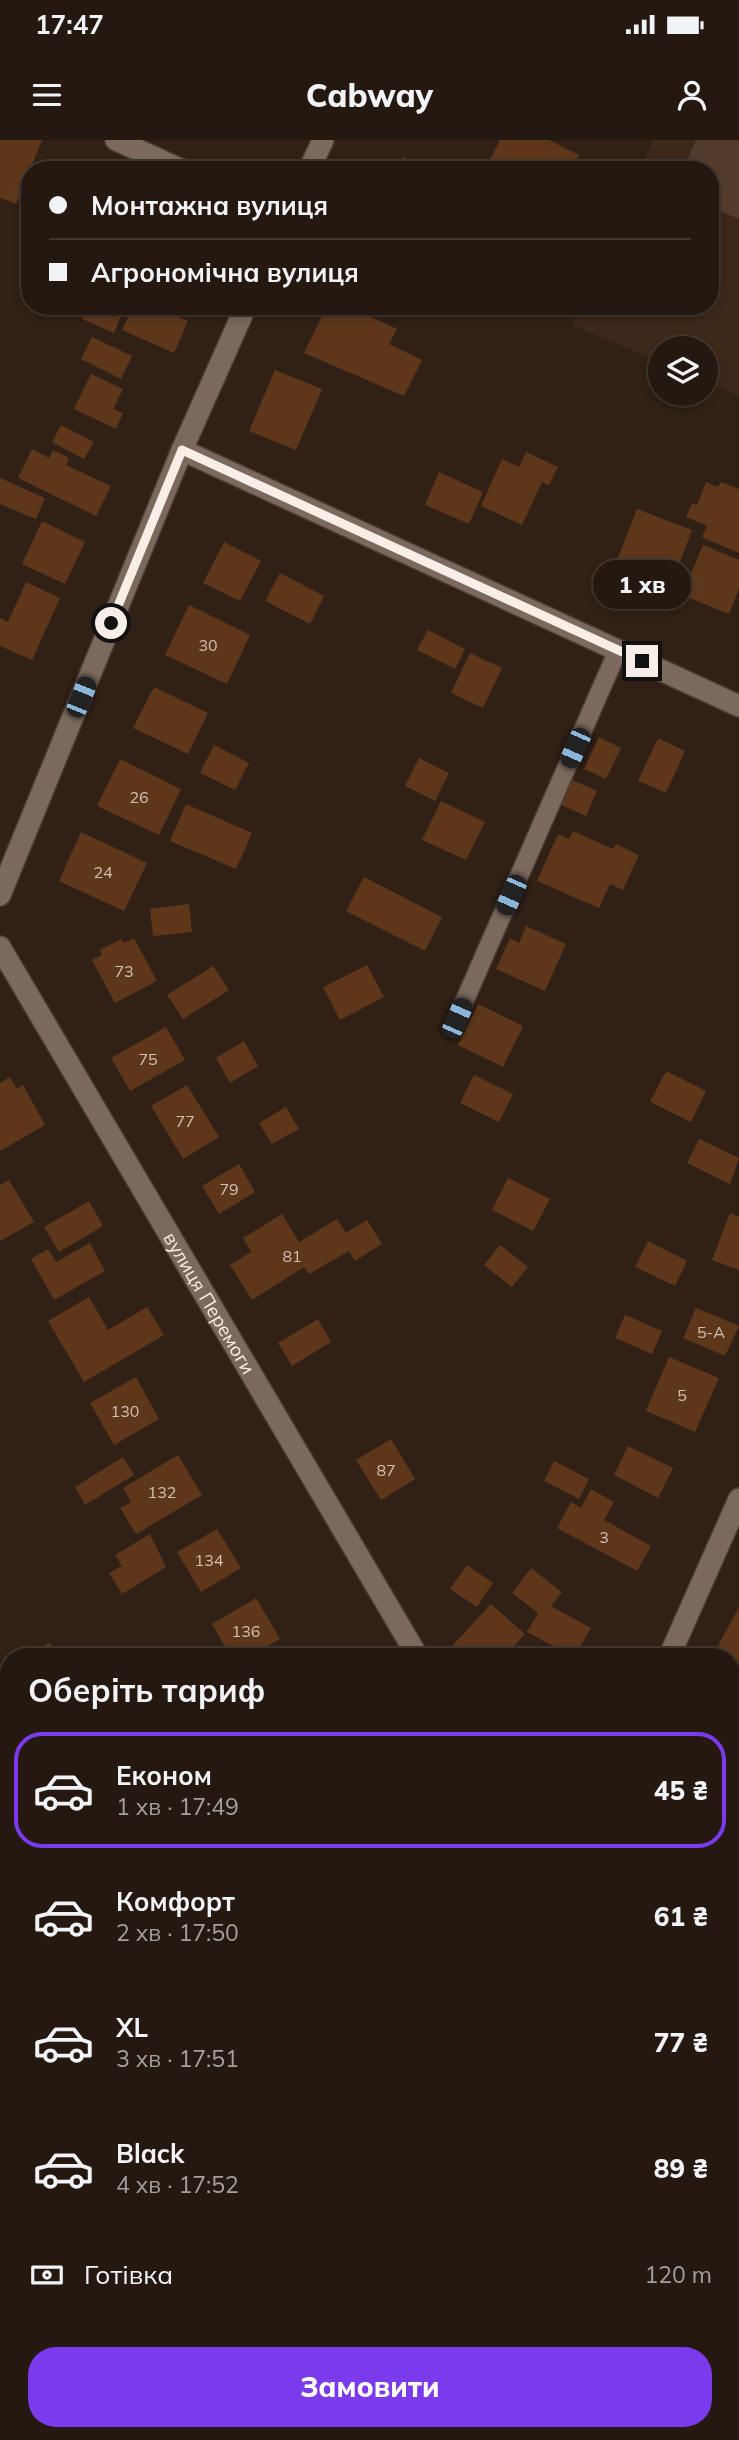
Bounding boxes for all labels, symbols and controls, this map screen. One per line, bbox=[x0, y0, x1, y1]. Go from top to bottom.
text: 17:47 bbox=[35, 8, 104, 41]
text: Cabway bbox=[306, 75, 433, 115]
icon: menu bbox=[28, 76, 66, 114]
icon: person bbox=[673, 76, 711, 114]
text: Монтажна вулиця bbox=[91, 189, 328, 222]
text: Агрономічна вулиця bbox=[91, 256, 359, 289]
map controls bbox=[648, 336, 718, 406]
button: layers bbox=[648, 336, 718, 406]
callout: 1 хв bbox=[593, 560, 691, 608]
text: 1 хв bbox=[618, 570, 666, 599]
route start bbox=[95, 607, 127, 639]
house number: 30 bbox=[198, 635, 218, 655]
route end bbox=[626, 645, 658, 677]
car bbox=[64, 674, 99, 720]
car bbox=[557, 725, 594, 771]
house number: 26 bbox=[129, 787, 149, 807]
house number: 24 bbox=[93, 862, 113, 882]
car bbox=[493, 872, 530, 918]
house number: 73 bbox=[114, 961, 134, 981]
car bbox=[439, 995, 476, 1041]
house number: 75 bbox=[138, 1049, 158, 1069]
house number: 77 bbox=[175, 1111, 195, 1131]
house number: 79 bbox=[219, 1179, 239, 1199]
street label: вулиця Перемоги bbox=[158, 1228, 261, 1378]
house number: 81 bbox=[282, 1246, 302, 1266]
house number: 5-А bbox=[697, 1322, 725, 1342]
house number: 5 bbox=[677, 1385, 687, 1405]
house number: 130 bbox=[111, 1401, 139, 1421]
house number: 87 bbox=[376, 1460, 396, 1480]
house number: 132 bbox=[148, 1482, 176, 1502]
house number: 3 bbox=[599, 1527, 609, 1547]
house number: 134 bbox=[195, 1550, 224, 1570]
house number: 136 bbox=[232, 1621, 260, 1641]
text: Оберіть тариф bbox=[28, 1670, 265, 1710]
icon: car bbox=[32, 1759, 95, 1822]
text: Економ bbox=[116, 1759, 212, 1792]
text: 45 ₴ bbox=[654, 1774, 708, 1807]
text: 1 хв · 17:49 bbox=[116, 1792, 239, 1821]
icon: car bbox=[32, 1885, 95, 1948]
text: Комфорт bbox=[116, 1885, 235, 1918]
text: 61 ₴ bbox=[654, 1900, 708, 1933]
text: 2 хв · 17:50 bbox=[116, 1918, 239, 1947]
icon: car bbox=[32, 2011, 95, 2074]
text: XL bbox=[116, 2011, 148, 2044]
text: 77 ₴ bbox=[654, 2026, 708, 2059]
text: 3 хв · 17:51 bbox=[116, 2044, 239, 2073]
icon: car bbox=[32, 2137, 95, 2200]
text: Black bbox=[116, 2137, 184, 2170]
text: 89 ₴ bbox=[654, 2152, 708, 2185]
text: 4 хв · 17:52 bbox=[116, 2170, 239, 2199]
icon: cash bbox=[28, 2256, 66, 2294]
text: Готівка bbox=[84, 2258, 173, 2291]
text: 120 m bbox=[644, 2260, 712, 2289]
button: Замовити bbox=[28, 2347, 712, 2427]

